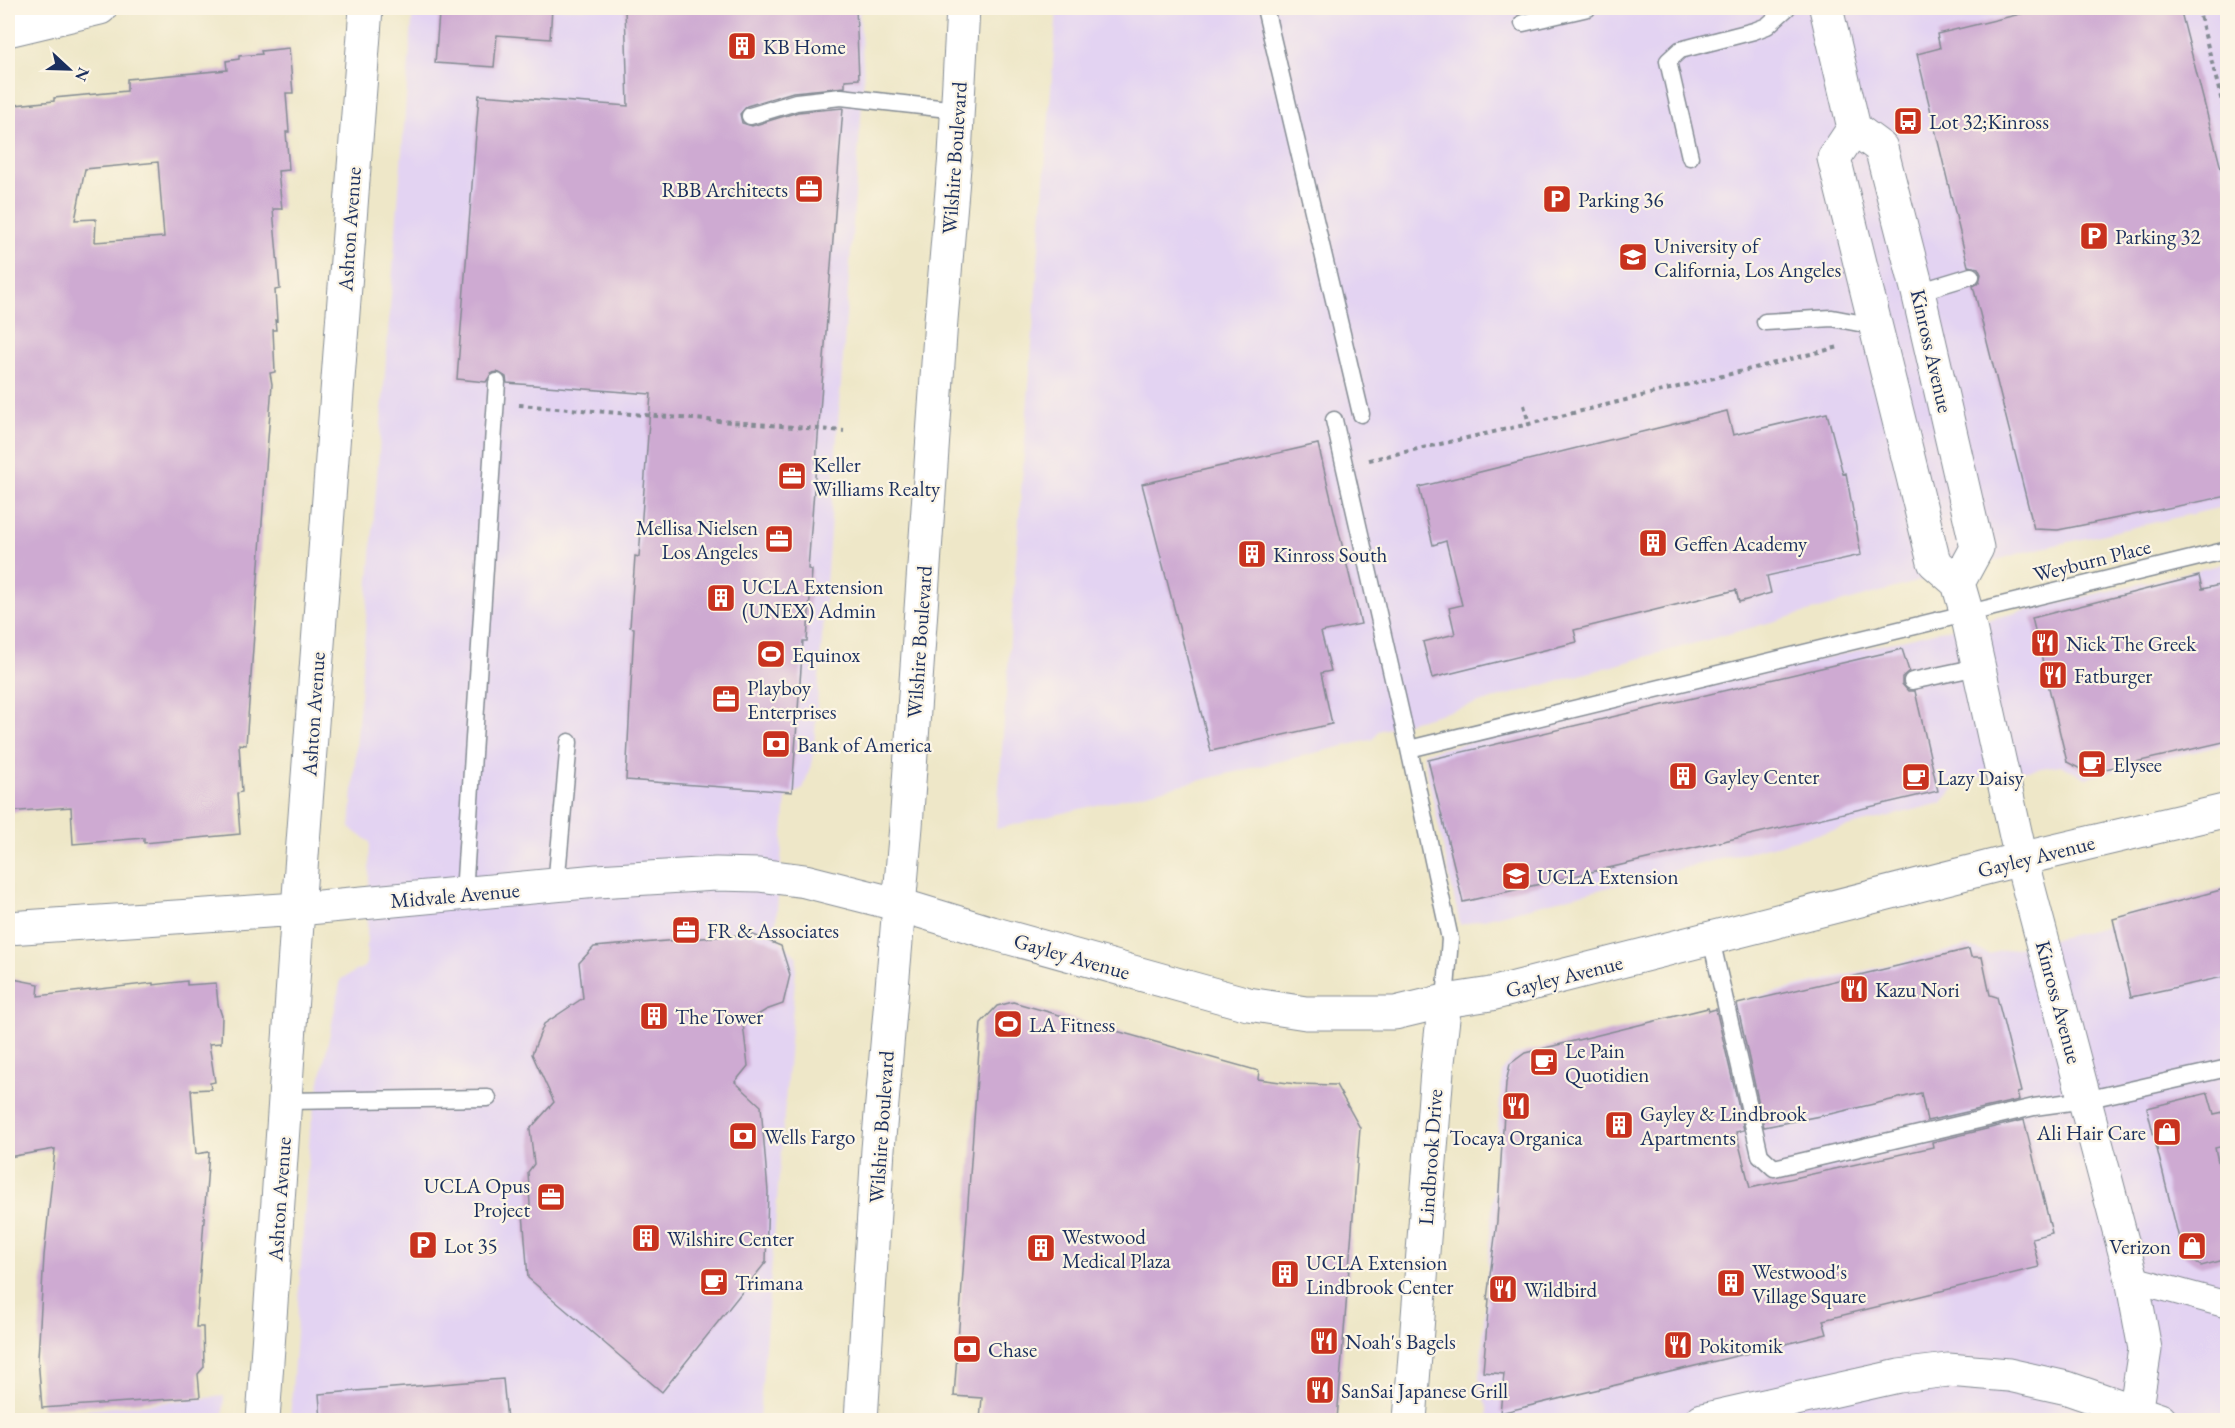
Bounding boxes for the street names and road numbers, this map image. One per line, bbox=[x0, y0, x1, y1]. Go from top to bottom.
street label: Wilshire Boulevard bbox=[935, 80, 973, 235]
street label: Ashton Avenue bbox=[331, 166, 367, 293]
street label: Kinross Avenue bbox=[1905, 287, 1959, 415]
street label: Weyburn Place bbox=[2030, 532, 2154, 588]
street label: Wilshire Boulevard bbox=[900, 564, 938, 719]
street label: Ashton Avenue bbox=[295, 651, 331, 778]
street label: Gayley Avenue bbox=[1975, 828, 2097, 884]
street label: Midvale Avenue bbox=[389, 876, 521, 914]
street label: Gayley Avenue bbox=[1011, 927, 1133, 985]
street label: Kinross Avenue bbox=[2030, 938, 2088, 1066]
street label: Gayley Avenue bbox=[1503, 948, 1625, 1004]
street label: Wilshire Boulevard bbox=[862, 1049, 900, 1204]
street label: Lindbrook Drive bbox=[1412, 1088, 1448, 1226]
street label: Ashton Avenue bbox=[261, 1136, 297, 1263]

